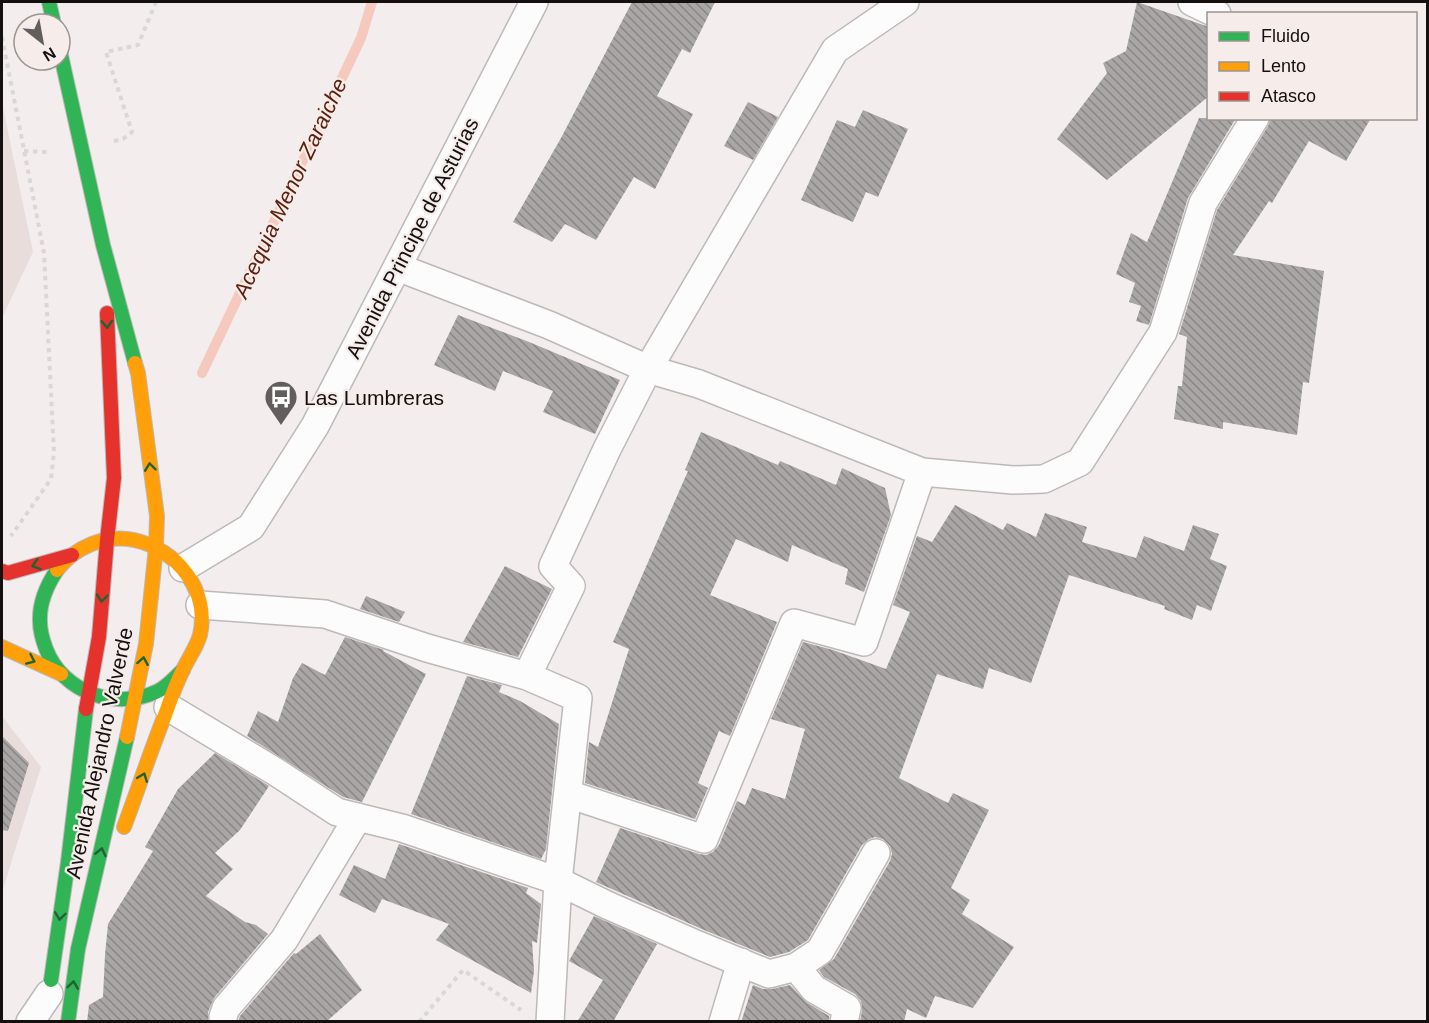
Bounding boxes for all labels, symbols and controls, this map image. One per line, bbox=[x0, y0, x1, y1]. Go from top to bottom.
north arrow bbox=[12, 12, 72, 72]
legend bbox=[1207, 12, 1417, 120]
text: Fluido bbox=[1261, 26, 1310, 46]
text: N bbox=[40, 44, 59, 65]
text: Lento bbox=[1261, 56, 1306, 76]
water label: Acequia Menor Zaraiche bbox=[227, 74, 352, 304]
text: Atasco bbox=[1261, 86, 1316, 106]
street label: Avenida Principe de Asturias bbox=[341, 114, 483, 362]
one-way arrow bbox=[101, 320, 114, 329]
bus stop icon: Las Lumbreras bbox=[263, 379, 299, 426]
place label: Las Lumbreras bbox=[304, 386, 444, 409]
one-way arrow bbox=[145, 463, 157, 472]
one-way arrow bbox=[32, 558, 42, 570]
one-way arrow bbox=[96, 594, 109, 603]
street label: Avenida Alejandro Valverde bbox=[61, 625, 137, 881]
one-way arrow bbox=[25, 653, 36, 665]
one-way arrow bbox=[136, 656, 149, 666]
one-way arrow bbox=[136, 772, 148, 783]
one-way arrow bbox=[94, 847, 107, 857]
one-way arrow bbox=[55, 911, 67, 921]
one-way arrow bbox=[66, 981, 78, 990]

